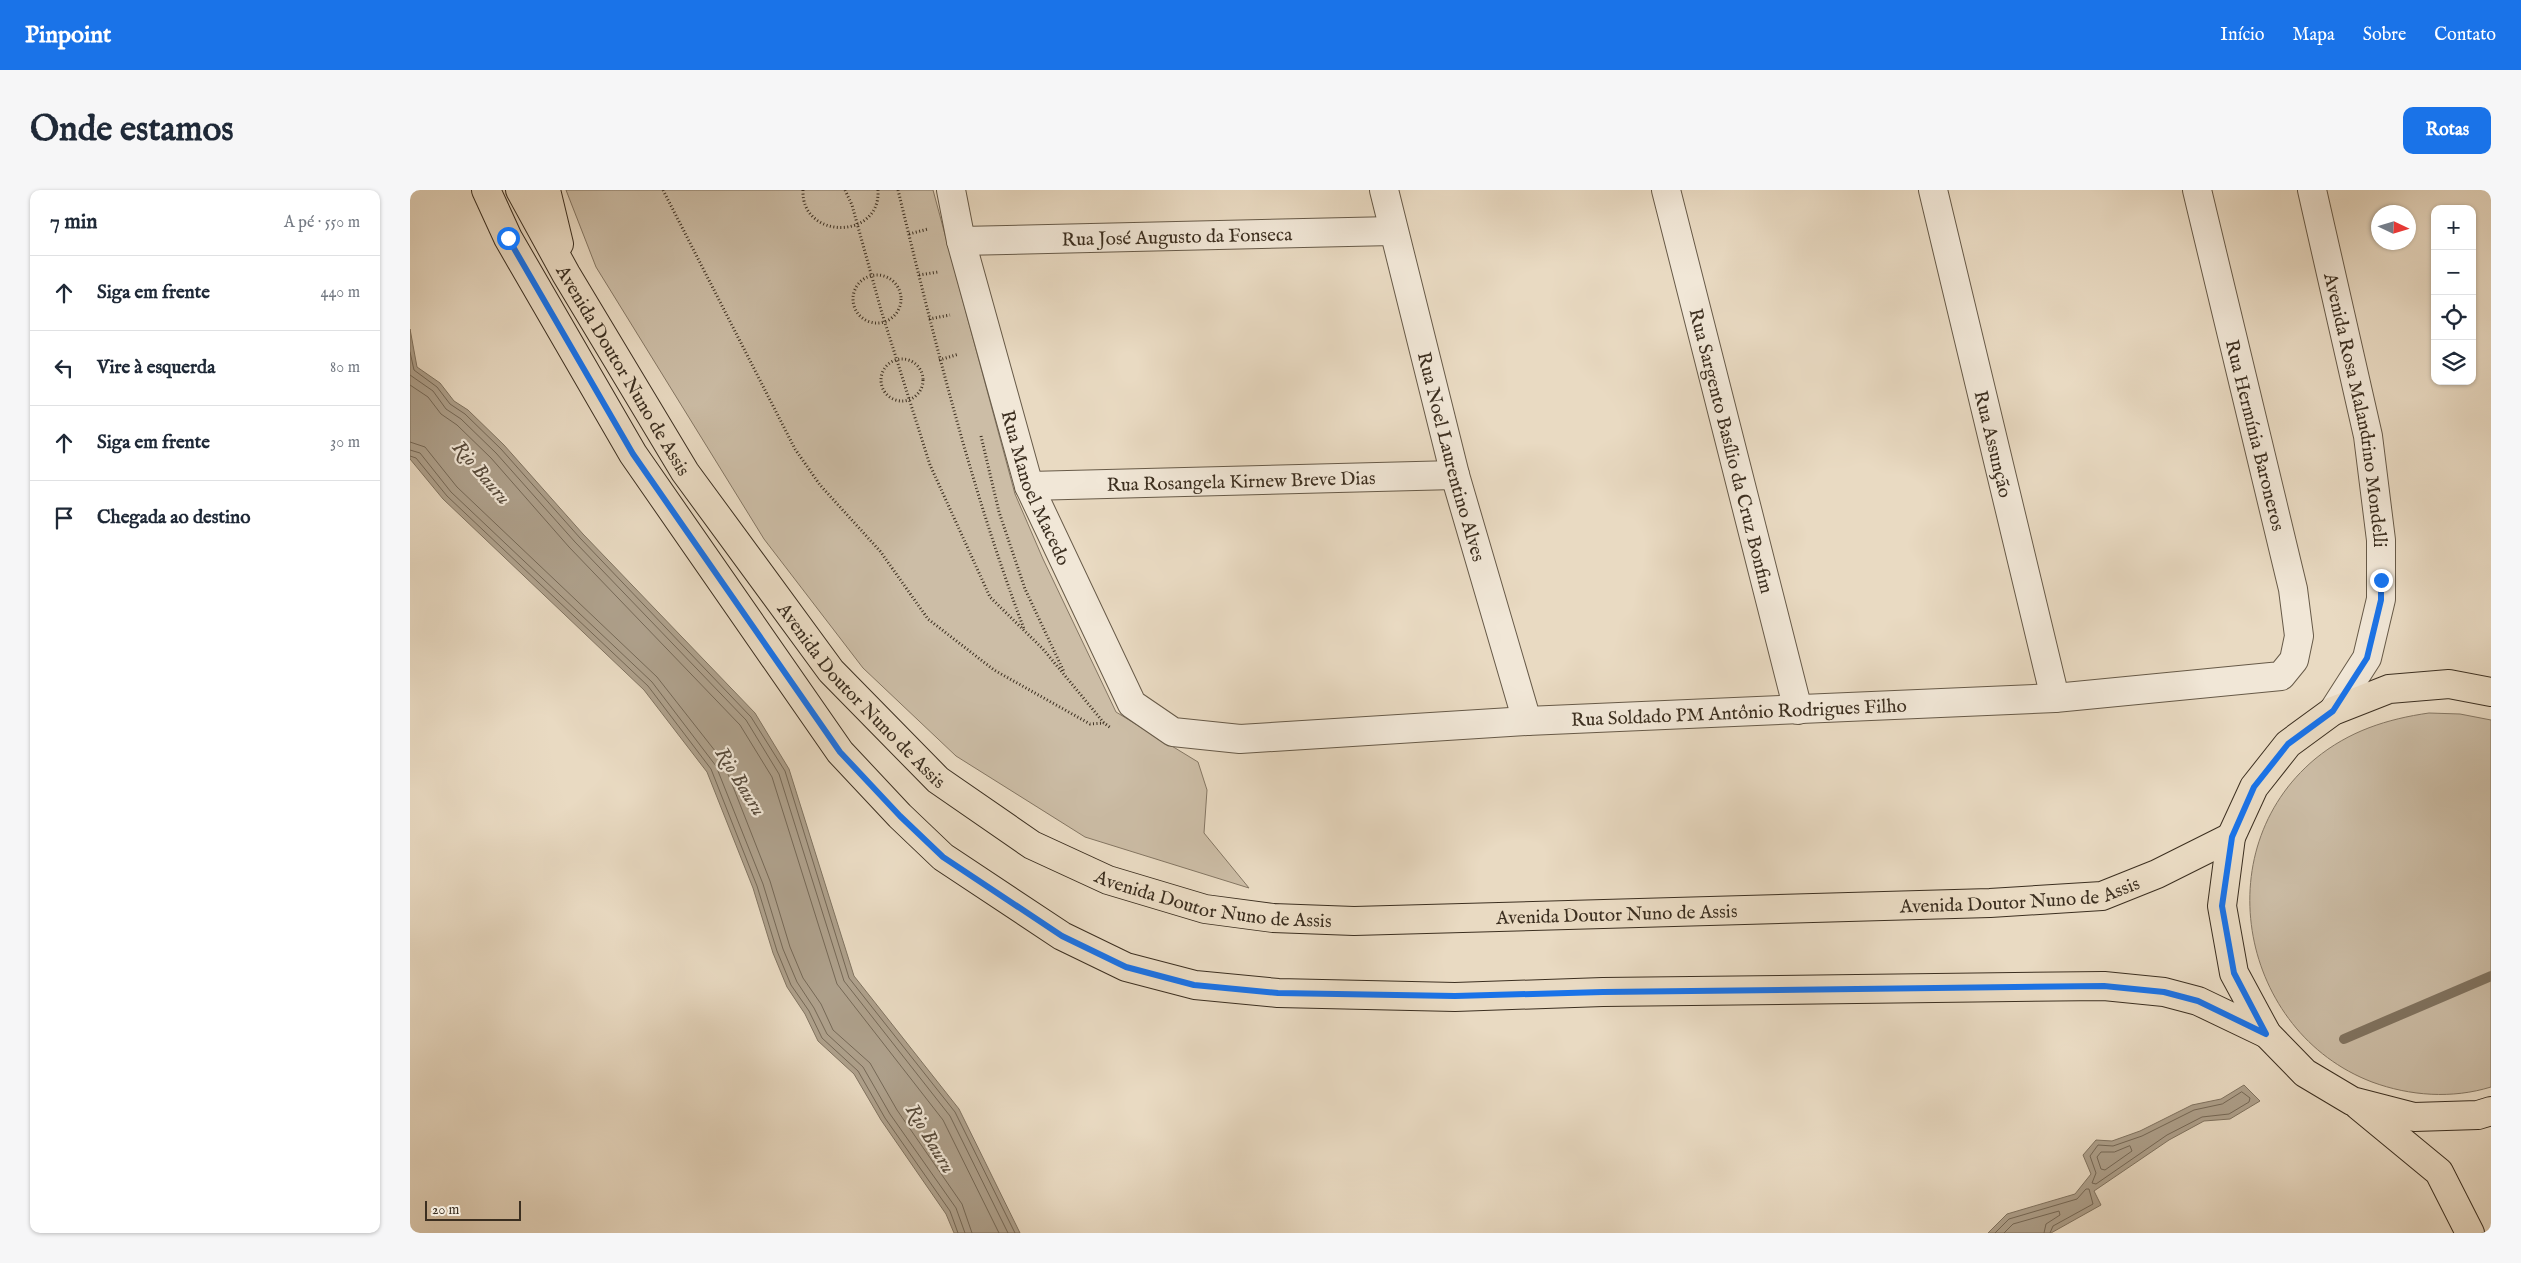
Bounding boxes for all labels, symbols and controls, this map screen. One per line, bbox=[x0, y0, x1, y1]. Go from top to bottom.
text: Pinpoint bbox=[25, 20, 111, 51]
text: Início bbox=[2220, 24, 2265, 47]
text: Mapa bbox=[2293, 24, 2335, 47]
text: Sobre bbox=[2363, 24, 2406, 47]
text: Contato bbox=[2434, 24, 2496, 47]
button: Rotas bbox=[2403, 107, 2491, 154]
text: Onde estamos bbox=[30, 108, 234, 153]
north arrow bbox=[2371, 205, 2416, 250]
map controls bbox=[2431, 205, 2476, 385]
button: + bbox=[2431, 205, 2476, 250]
text: 7 min bbox=[50, 209, 97, 236]
text: A pé · 550 m bbox=[284, 213, 360, 233]
street label: Rua José Augusto da Fonseca bbox=[1061, 223, 1293, 253]
route start bbox=[497, 227, 520, 250]
button: − bbox=[2431, 250, 2476, 295]
street label: Avenida Doutor Nuno de Assis bbox=[549, 261, 695, 481]
street label: Avenida Rosa Malandrino Mondelli bbox=[2317, 270, 2391, 548]
icon: ahead bbox=[50, 279, 78, 307]
text: Siga em frente bbox=[97, 281, 210, 305]
text: 440 m bbox=[321, 283, 360, 303]
button: locate bbox=[2431, 295, 2476, 340]
street label: Rua Sargento Basílio da Cruz Bonfim bbox=[1683, 306, 1778, 597]
street label: Rua Hermínia Baroneros bbox=[2219, 337, 2289, 534]
button: layers bbox=[2431, 340, 2476, 385]
street label: Rua Noel Laurentino Alves bbox=[1411, 350, 1490, 565]
icon: left bbox=[50, 354, 78, 382]
text: Vire à esquerda bbox=[97, 356, 215, 380]
text: 80 m bbox=[330, 358, 360, 378]
street label: Rua Assunção bbox=[1968, 388, 2016, 500]
street label: Rua Manoel Macedo bbox=[995, 408, 1075, 570]
icon: ahead bbox=[50, 429, 78, 457]
text: Siga em frente bbox=[97, 431, 210, 455]
text: 30 m bbox=[330, 433, 360, 453]
water label: Rio Bauru bbox=[446, 436, 515, 510]
street label: Rua Rosangela Kirnew Breve Dias bbox=[1106, 467, 1376, 498]
icon: arrive bbox=[50, 504, 78, 532]
text: Chegada ao destino bbox=[97, 506, 250, 530]
route end bbox=[2370, 569, 2393, 592]
street label: Avenida Doutor Nuno de Assis bbox=[770, 598, 949, 795]
street label: Rua Soldado PM Antônio Rodrigues Filho bbox=[1571, 694, 1907, 733]
water label: Rio Bauru bbox=[709, 743, 771, 821]
street label: Avenida Doutor Nuno de Assis bbox=[1089, 865, 1332, 934]
street label: Avenida Doutor Nuno de Assis bbox=[1899, 872, 2144, 920]
street label: Avenida Doutor Nuno de Assis bbox=[1495, 900, 1738, 931]
water label: Rio Bauru bbox=[899, 1099, 960, 1178]
scale bar bbox=[425, 1198, 521, 1221]
text: 20 m bbox=[432, 1201, 459, 1219]

